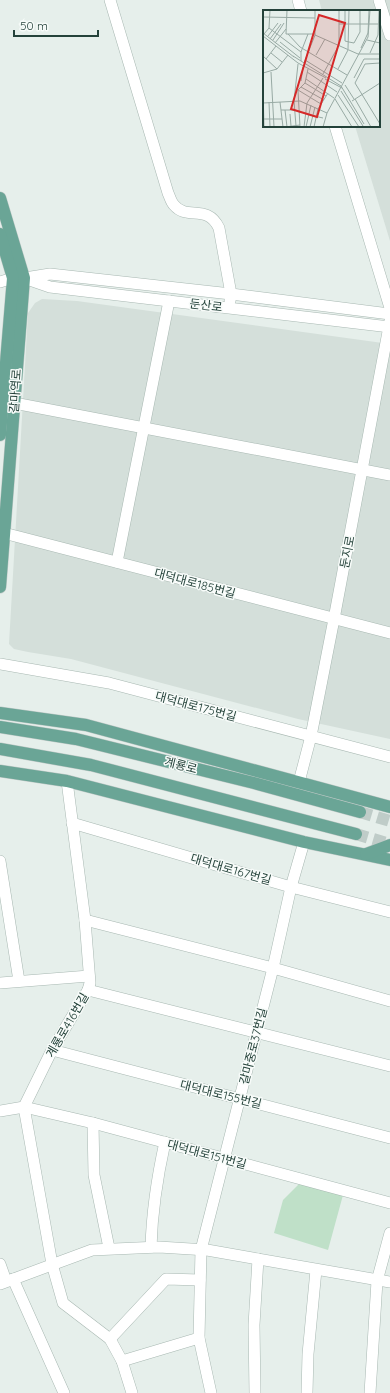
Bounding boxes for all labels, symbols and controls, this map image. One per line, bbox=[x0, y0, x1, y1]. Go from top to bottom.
inset map bbox=[263, 10, 380, 127]
scale bar bbox=[14, 12, 98, 38]
text: 50 m bbox=[20, 18, 48, 33]
street label: 둔산로 bbox=[189, 296, 223, 314]
street label: 갈마역로 bbox=[6, 368, 24, 414]
street label: 둔지로 bbox=[336, 534, 358, 570]
street label: 대덕대로185번길 bbox=[153, 565, 237, 601]
street label: 대덕대로175번길 bbox=[154, 688, 238, 724]
street label: 계룡로 bbox=[163, 754, 199, 776]
street label: 대덕대로167번길 bbox=[189, 850, 273, 888]
street label: 계룡로416번길 bbox=[42, 990, 92, 1060]
street label: 갈마중로37번길 bbox=[236, 1006, 270, 1086]
street label: 대덕대로155번길 bbox=[179, 1077, 263, 1111]
street label: 대덕대로151번길 bbox=[166, 1136, 248, 1172]

